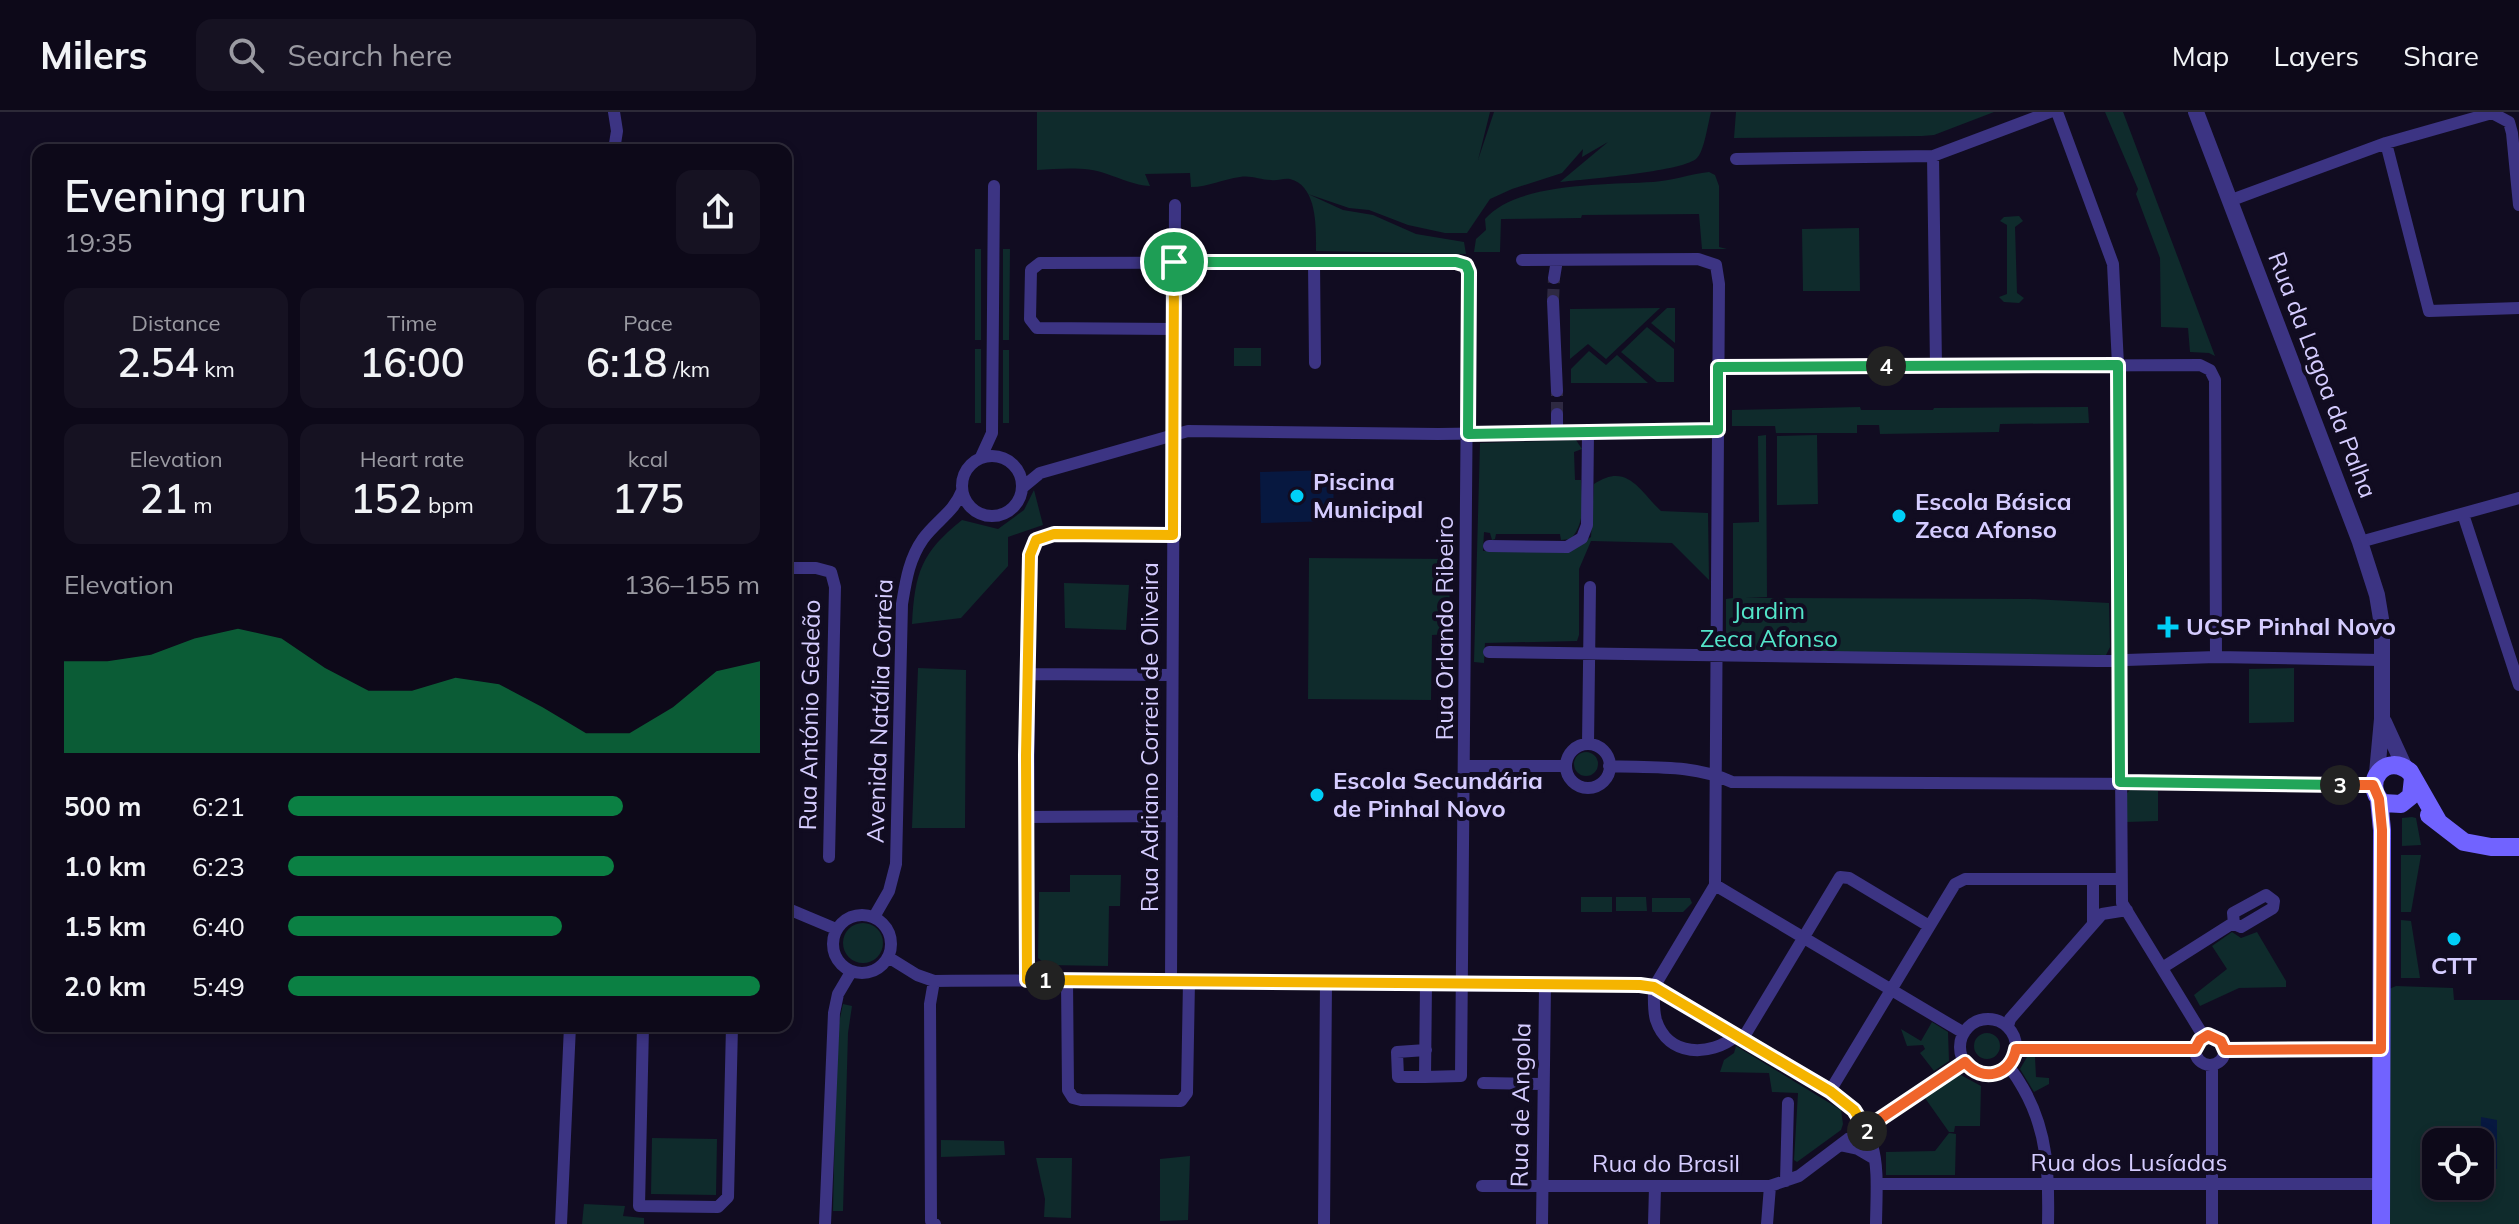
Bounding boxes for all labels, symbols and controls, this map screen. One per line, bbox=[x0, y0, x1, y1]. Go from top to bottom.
search box bbox=[196, 19, 756, 91]
text: Milers bbox=[40, 31, 148, 79]
icon: search bbox=[224, 33, 268, 77]
text: Search here bbox=[288, 36, 452, 74]
text: Map bbox=[2172, 38, 2229, 73]
text: Layers bbox=[2273, 38, 2359, 73]
text: Share bbox=[2403, 38, 2479, 73]
text: Evening run bbox=[64, 168, 307, 223]
button: share bbox=[676, 170, 760, 254]
text: 19:35 bbox=[64, 226, 132, 259]
pin bbox=[1140, 228, 1208, 296]
icon: arrive bbox=[1152, 240, 1196, 284]
street label: Rua da Lagoa da Palha bbox=[2262, 247, 2384, 502]
text: Distance bbox=[132, 309, 220, 337]
text: Time bbox=[387, 309, 437, 337]
text: Pace bbox=[623, 309, 673, 337]
text: 2.54 bbox=[117, 337, 199, 387]
text: 16:00 bbox=[359, 337, 465, 387]
text: 6:18 bbox=[586, 337, 667, 387]
pin: 4 bbox=[1866, 346, 1906, 386]
text: 4 bbox=[1879, 352, 1893, 380]
text: km bbox=[199, 355, 235, 383]
text: /km bbox=[667, 355, 710, 383]
text: Elevation bbox=[129, 445, 223, 473]
text: Heart rate bbox=[360, 445, 464, 473]
text: kcal bbox=[628, 445, 668, 473]
place label: Piscina Municipal bbox=[1313, 466, 1423, 524]
text: 21 bbox=[139, 473, 187, 523]
text: 152 bbox=[350, 473, 422, 523]
text: 175 bbox=[612, 473, 684, 523]
place label: Escola Básica Zeca Afonso bbox=[1915, 486, 2072, 544]
marker: Piscina Municipal bbox=[1288, 487, 1306, 505]
text: m bbox=[187, 491, 213, 519]
text: bpm bbox=[422, 491, 474, 519]
marker: Escola Básica Zeca Afonso bbox=[1890, 507, 1908, 525]
street label: Rua Orlando Ribeiro bbox=[1429, 516, 1459, 740]
street label: Rua Adriano Correia de Oliveira bbox=[1134, 562, 1164, 912]
text: Elevation bbox=[64, 568, 174, 601]
text: 136–155 m bbox=[624, 568, 760, 601]
street label: Avenida Natália Correia bbox=[859, 578, 899, 844]
park label: Jardim Zeca Afonso bbox=[1700, 595, 1838, 653]
street label: Rua António Gedeão bbox=[792, 599, 826, 831]
place label: UCSP Pinhal Novo bbox=[2186, 611, 2396, 641]
marker: UCSP Pinhal Novo bbox=[2157, 616, 2179, 638]
place label: Escola Secundária de Pinhal Novo bbox=[1333, 765, 1543, 823]
pin: 3 bbox=[2320, 765, 2360, 805]
text: 3 bbox=[2333, 771, 2347, 799]
marker: Escola Secundária de Pinhal Novo bbox=[1308, 786, 1326, 804]
text: 500 m bbox=[64, 790, 141, 823]
text: 6:21 bbox=[192, 790, 245, 823]
text: 1.0 km bbox=[64, 850, 147, 883]
text: 6:23 bbox=[192, 850, 245, 883]
text: 1.5 km bbox=[64, 910, 147, 943]
text: 6:40 bbox=[192, 910, 245, 943]
marker: CTT bbox=[2445, 930, 2463, 948]
place label: CTT bbox=[2431, 950, 2477, 980]
pin: 1 bbox=[1025, 960, 1065, 1000]
text: 1 bbox=[1038, 966, 1052, 994]
text: 2.0 km bbox=[64, 970, 147, 1003]
text: 5:49 bbox=[192, 970, 245, 1003]
street label: Rua de Angola bbox=[1504, 1022, 1536, 1188]
pin: 2 bbox=[1847, 1111, 1887, 1151]
text: 2 bbox=[1860, 1117, 1874, 1145]
map controls bbox=[2422, 1128, 2494, 1200]
button: locate bbox=[2422, 1128, 2494, 1200]
street label: Rua dos Lusíadas bbox=[2031, 1147, 2227, 1177]
street label: Rua do Brasil bbox=[1592, 1148, 1740, 1178]

